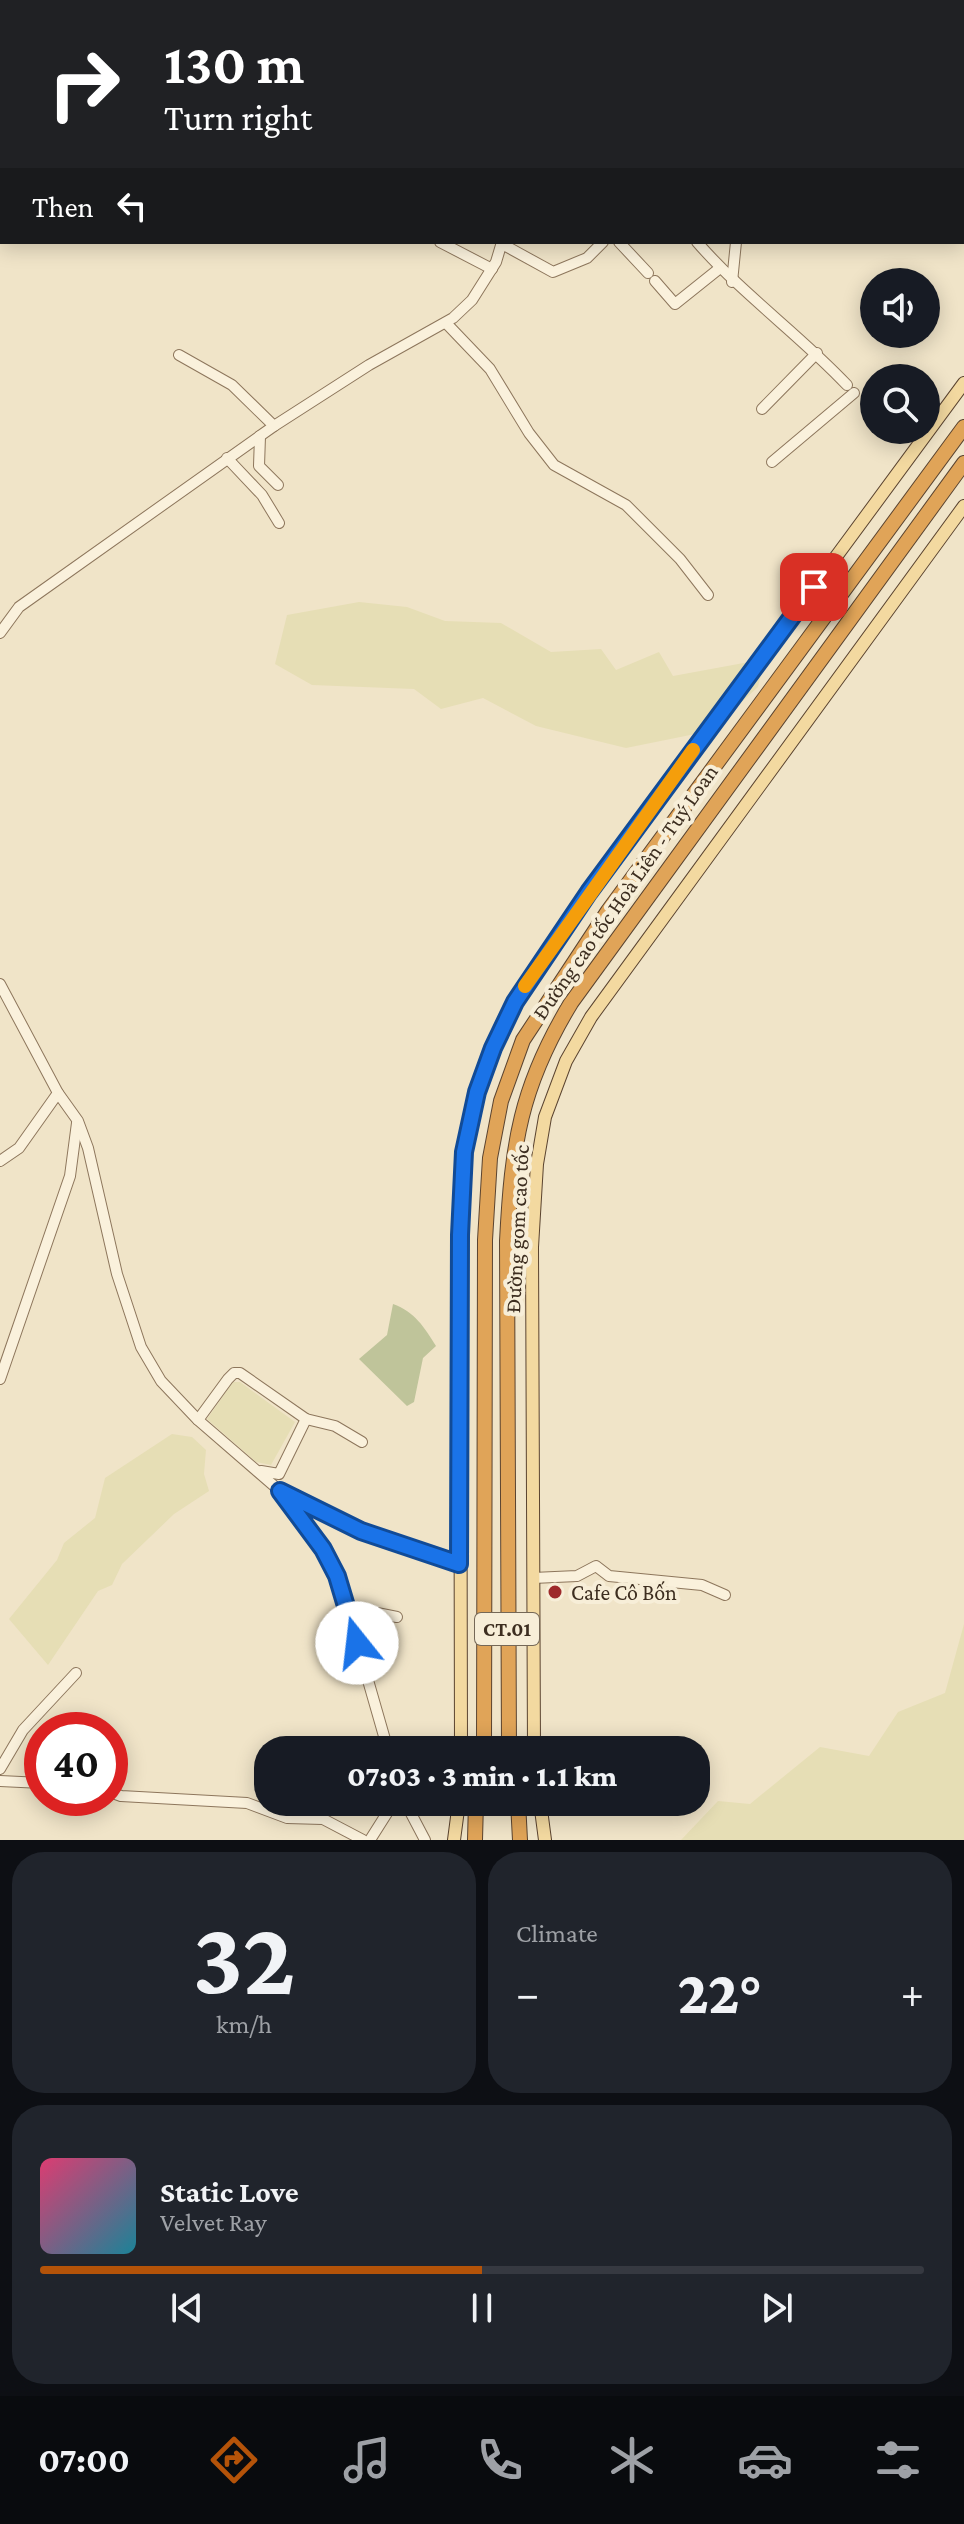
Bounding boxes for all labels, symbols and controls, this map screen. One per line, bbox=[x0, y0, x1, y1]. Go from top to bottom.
icon: right bbox=[32, 32, 136, 136]
text: 130 m bbox=[164, 33, 305, 95]
text: Turn right bbox=[164, 98, 312, 138]
icon: left bbox=[110, 184, 154, 228]
text: Then bbox=[32, 190, 94, 223]
map controls bbox=[860, 268, 940, 444]
button: sound bbox=[860, 268, 940, 348]
button: search bbox=[860, 364, 940, 444]
pin bbox=[780, 553, 848, 621]
icon: arrive bbox=[792, 565, 836, 609]
street label: Đường cao tốc Hoà Liên - Tuý Loan bbox=[527, 760, 723, 1024]
street label: Đường gom cao tốc bbox=[500, 1144, 534, 1314]
place label: Cafe Cô Bốn bbox=[571, 1580, 677, 1605]
marker: Cafe Cô Bốn bbox=[546, 1583, 564, 1601]
position arrow bbox=[315, 1601, 399, 1685]
road number: CT.01 bbox=[475, 1613, 539, 1645]
speed limit sign: 40 bbox=[24, 1712, 128, 1816]
text: 07:03 · 3 min · 1.1 km bbox=[347, 1759, 617, 1792]
text: 32 bbox=[193, 1900, 295, 2015]
text: Climate bbox=[516, 1919, 598, 1948]
text: 22° bbox=[678, 1959, 762, 2026]
text: − bbox=[516, 1969, 539, 2017]
text: + bbox=[901, 1969, 924, 2017]
text: km/h bbox=[216, 2010, 272, 2039]
text: Static Love bbox=[160, 2175, 299, 2208]
text: Velvet Ray bbox=[160, 2208, 267, 2237]
icon: previous bbox=[165, 2286, 209, 2330]
icon: pause bbox=[460, 2286, 504, 2330]
icon: next bbox=[755, 2286, 799, 2330]
icon: directions bbox=[206, 2432, 262, 2488]
icon: music bbox=[339, 2432, 395, 2488]
icon: phone bbox=[472, 2432, 528, 2488]
icon: climate bbox=[604, 2432, 660, 2488]
icon: car bbox=[737, 2432, 793, 2488]
icon: filters bbox=[870, 2432, 926, 2488]
text: 07:00 bbox=[38, 2440, 130, 2480]

